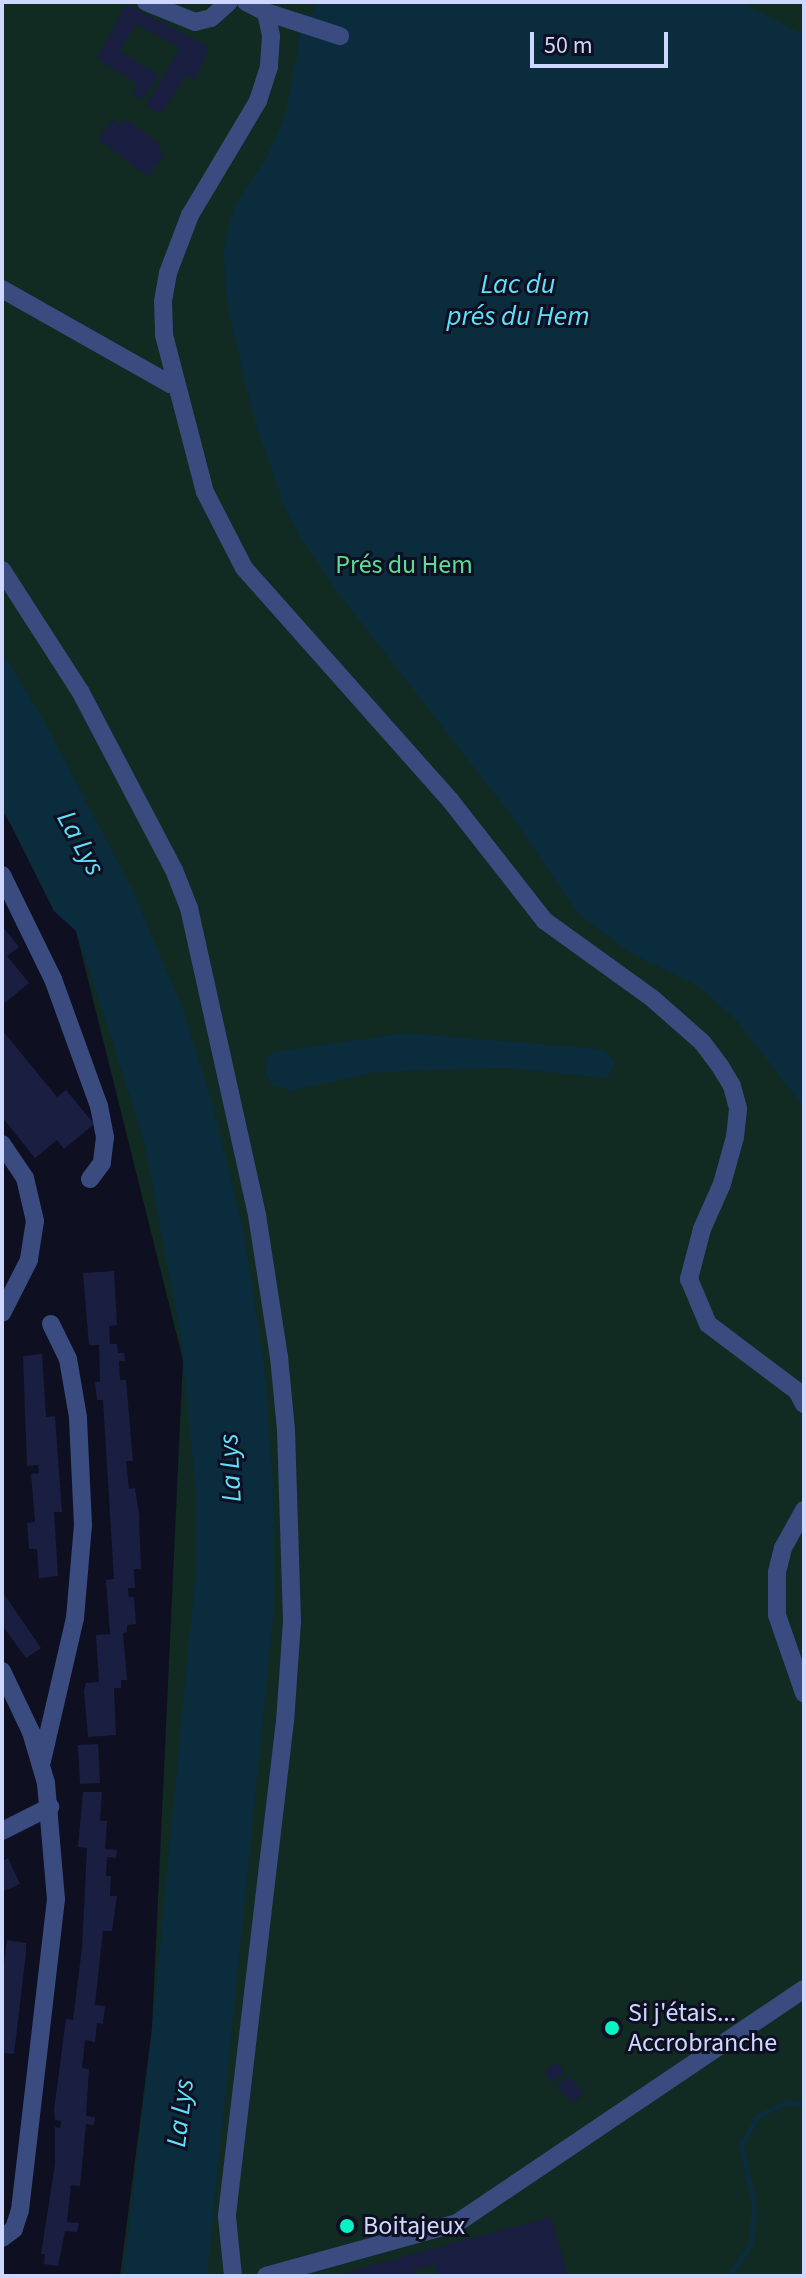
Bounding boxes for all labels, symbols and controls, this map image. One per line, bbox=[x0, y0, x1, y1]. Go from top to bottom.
scale bar bbox=[534, 16, 672, 66]
text: 50 m bbox=[544, 28, 593, 63]
water label: Lac du prés du Hem bbox=[446, 267, 590, 333]
park label: Prés du Hem bbox=[335, 549, 473, 581]
water label: La Lys bbox=[50, 805, 112, 881]
water label: La Lys bbox=[211, 1433, 249, 1503]
place label: Si j'étais... Accrobranche bbox=[628, 1997, 777, 2058]
marker: Si j'étais... Accrobranche bbox=[603, 2019, 621, 2037]
water label: La Lys bbox=[159, 2077, 201, 2149]
place label: Boitajeux bbox=[363, 2210, 465, 2242]
marker: Boitajeux bbox=[338, 2217, 356, 2235]

